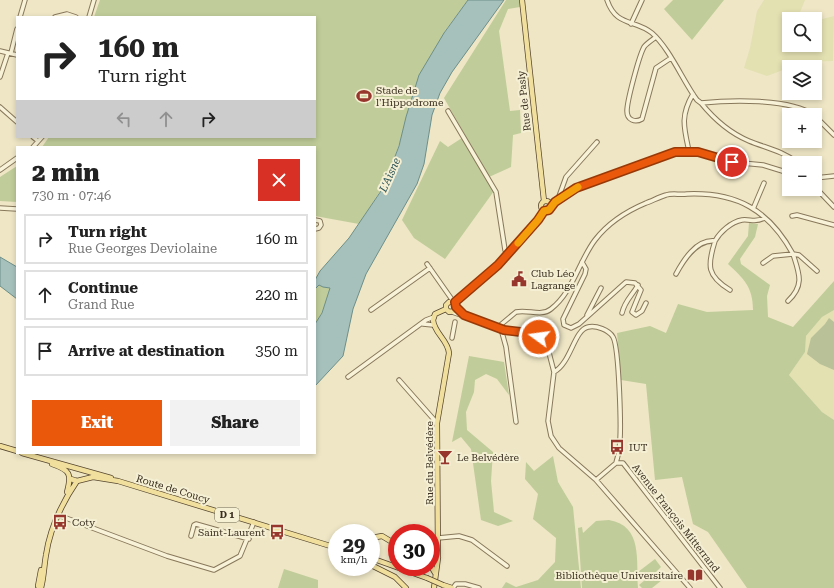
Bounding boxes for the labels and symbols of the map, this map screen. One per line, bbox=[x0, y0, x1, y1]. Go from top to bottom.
street label: Rue de Pasly bbox=[515, 70, 533, 132]
place label: Stade de l'Hippodrome bbox=[376, 85, 444, 108]
sports icon: Stade de l'Hippodrome bbox=[355, 87, 373, 105]
pin bbox=[715, 145, 749, 179]
water label: L'Aisne bbox=[376, 155, 403, 195]
place label: Club Léo Lagrange bbox=[531, 268, 576, 291]
public building icon: Club Léo Lagrange bbox=[510, 270, 528, 288]
position arrow bbox=[518, 316, 560, 358]
street label: Rue du Belvédère bbox=[424, 421, 435, 505]
bus stop icon: IUT bbox=[608, 438, 626, 456]
place label: IUT bbox=[629, 442, 648, 453]
bar icon: Le Belvédère bbox=[436, 448, 454, 466]
place label: Le Belvédère bbox=[457, 452, 520, 463]
street label: Avenue François Mitterrand bbox=[630, 462, 722, 575]
street label: Route de Coucy bbox=[135, 473, 211, 505]
road number: D 1 bbox=[215, 508, 239, 522]
bus stop icon: Coty bbox=[51, 513, 69, 531]
place label: Coty bbox=[72, 517, 95, 528]
bus stop icon: Saint-Laurent bbox=[268, 523, 286, 541]
speed limit sign: 30 bbox=[388, 524, 440, 576]
place label: Saint-Laurent bbox=[198, 527, 265, 538]
library icon: Bibliothèque Universitaire bbox=[686, 566, 704, 584]
place label: Bibliothèque Universitaire bbox=[556, 570, 684, 581]

